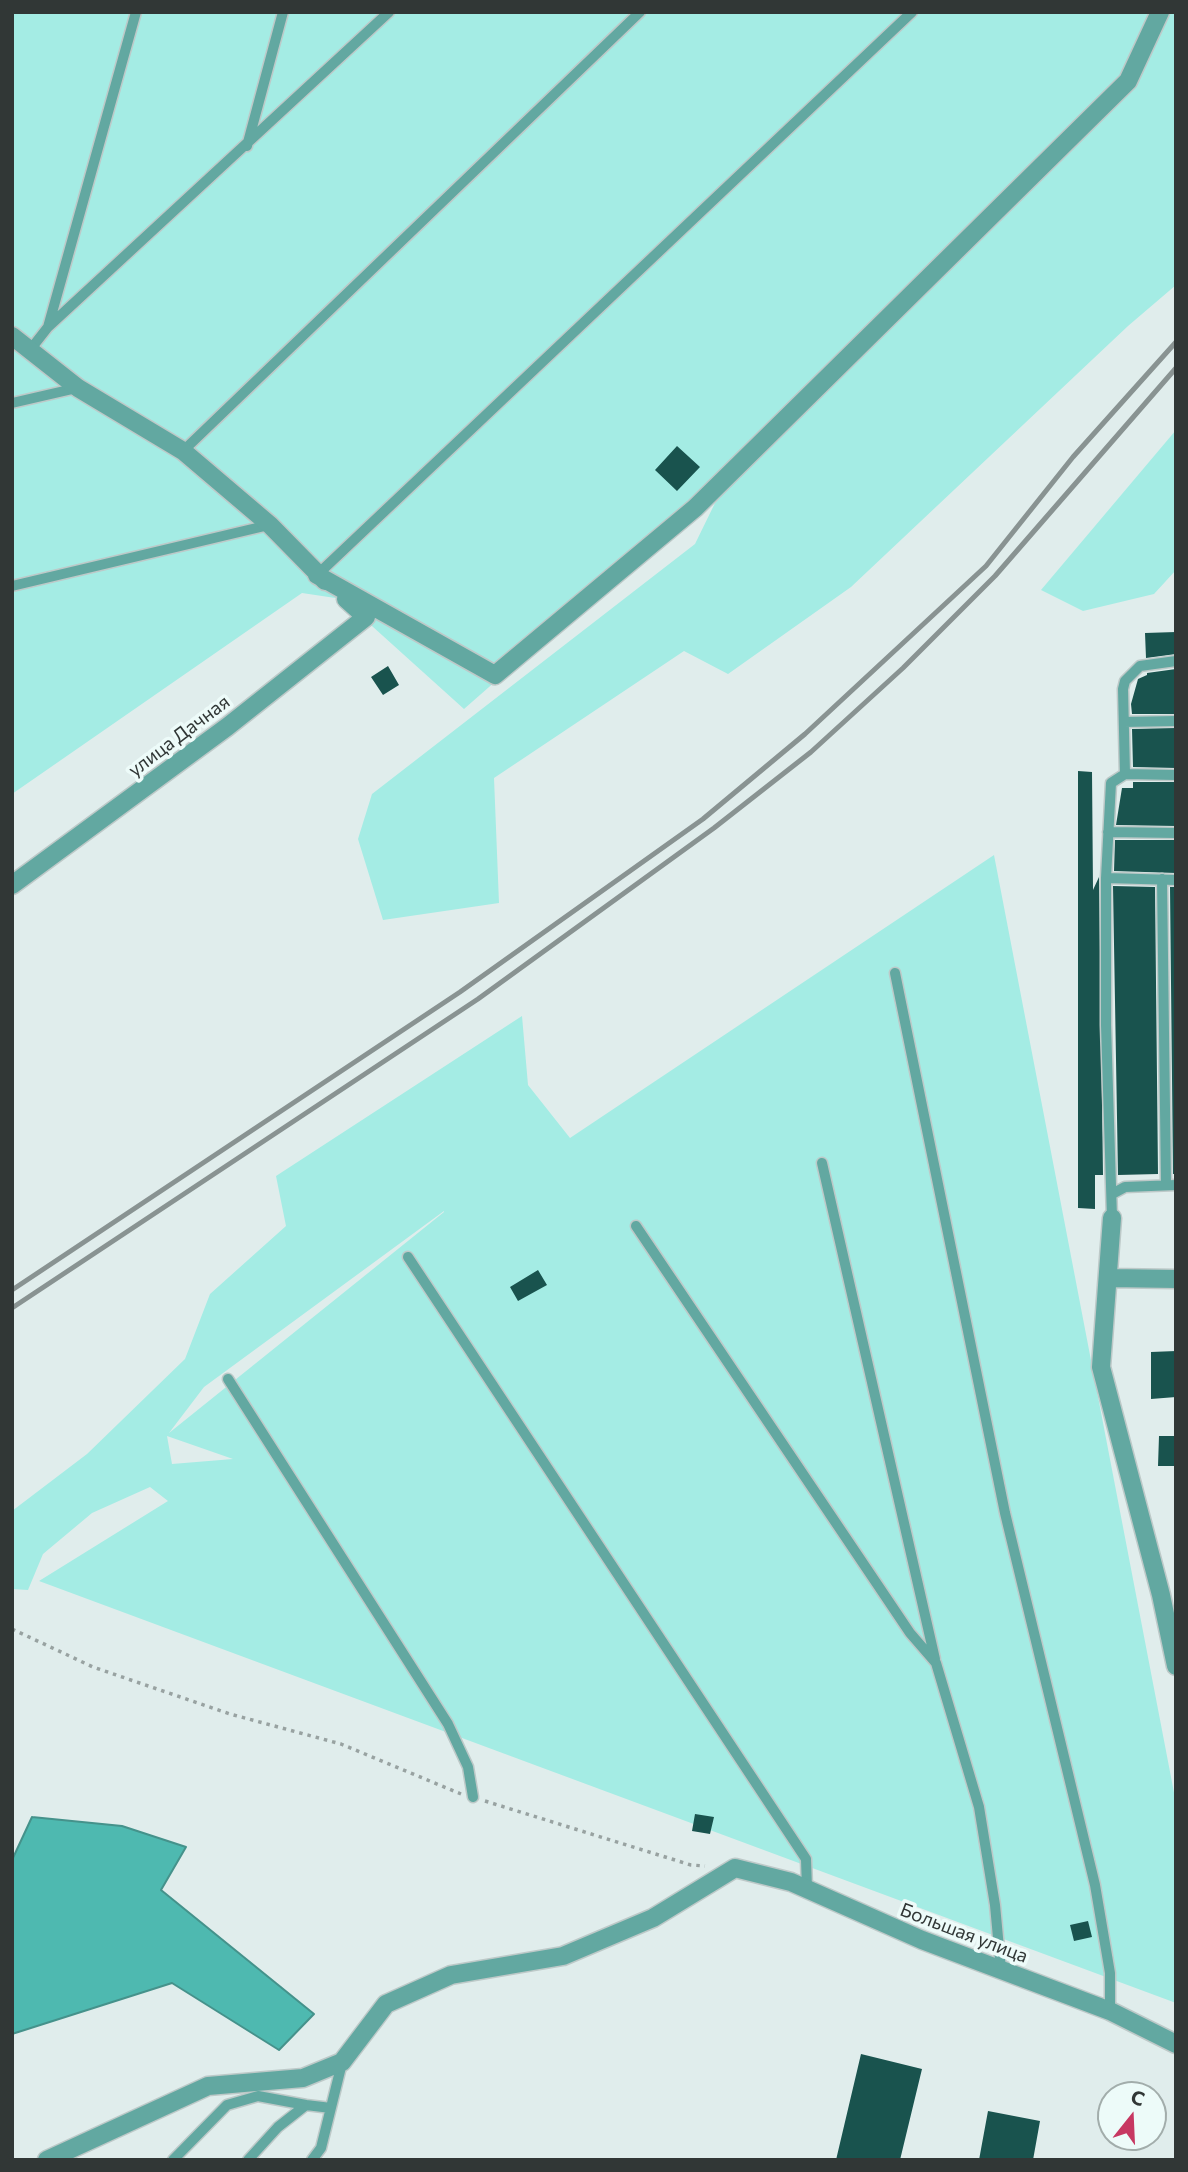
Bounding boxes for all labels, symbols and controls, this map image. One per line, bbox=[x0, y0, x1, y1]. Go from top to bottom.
street label: улица Дачная bbox=[124, 690, 234, 782]
street label: Большая улица bbox=[897, 1898, 1031, 1968]
north arrow bbox=[1097, 2081, 1167, 2151]
text: С bbox=[1128, 2085, 1148, 2110]

